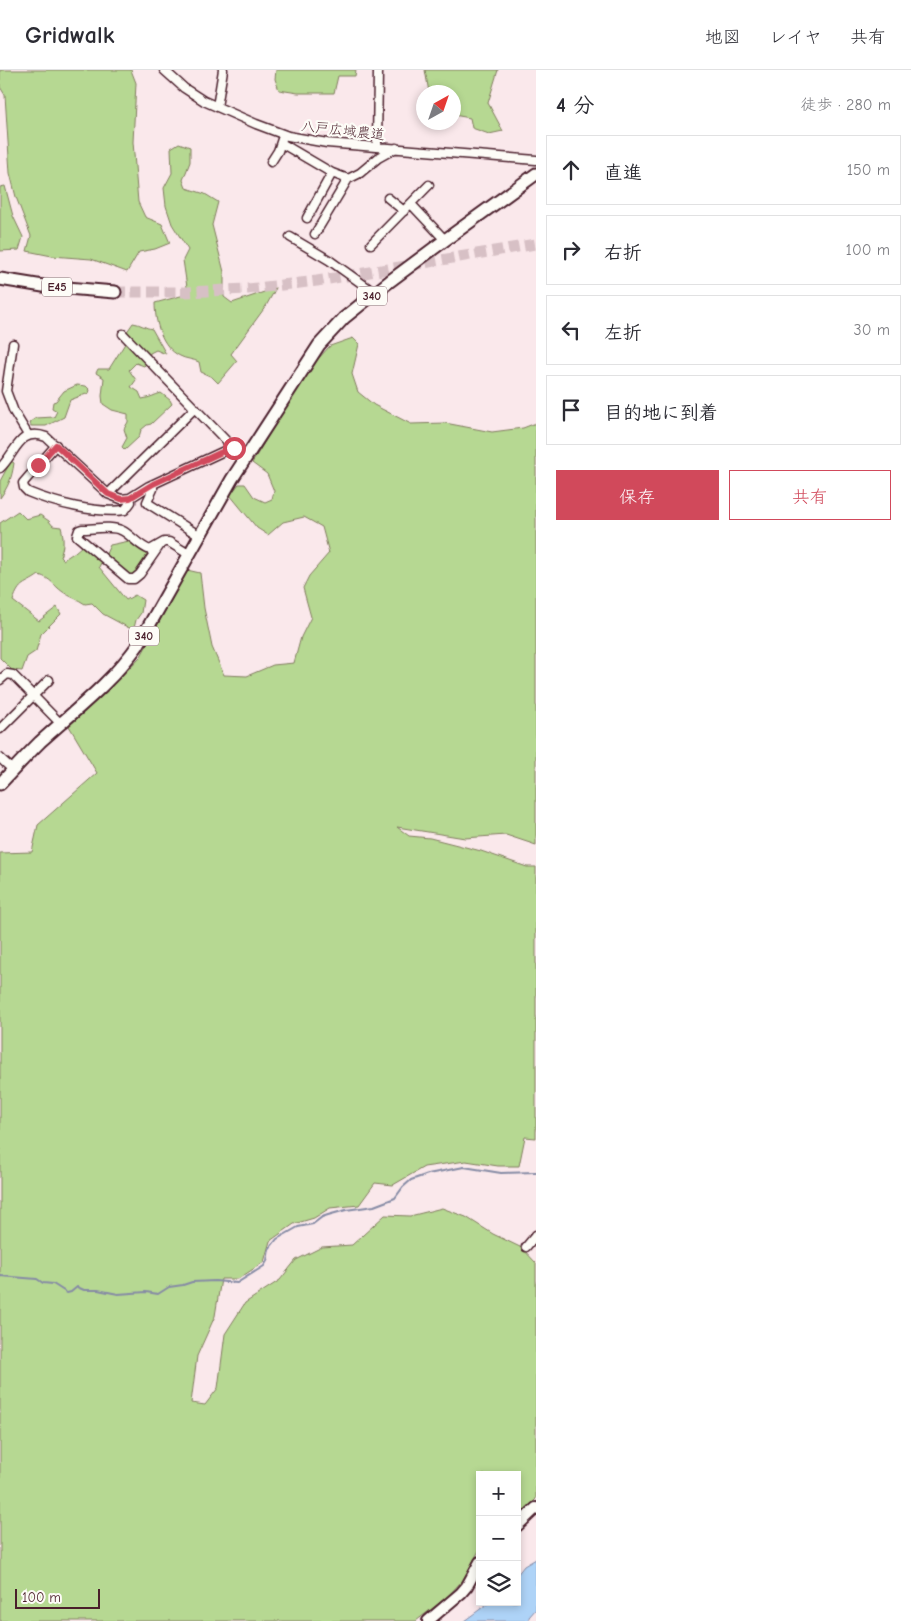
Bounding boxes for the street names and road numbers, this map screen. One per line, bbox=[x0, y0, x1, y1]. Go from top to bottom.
street label: 八戸広域農道 bbox=[300, 118, 386, 143]
road number: E45 bbox=[42, 278, 72, 296]
road number: 340 bbox=[357, 287, 387, 306]
road number: 340 bbox=[129, 626, 159, 646]

